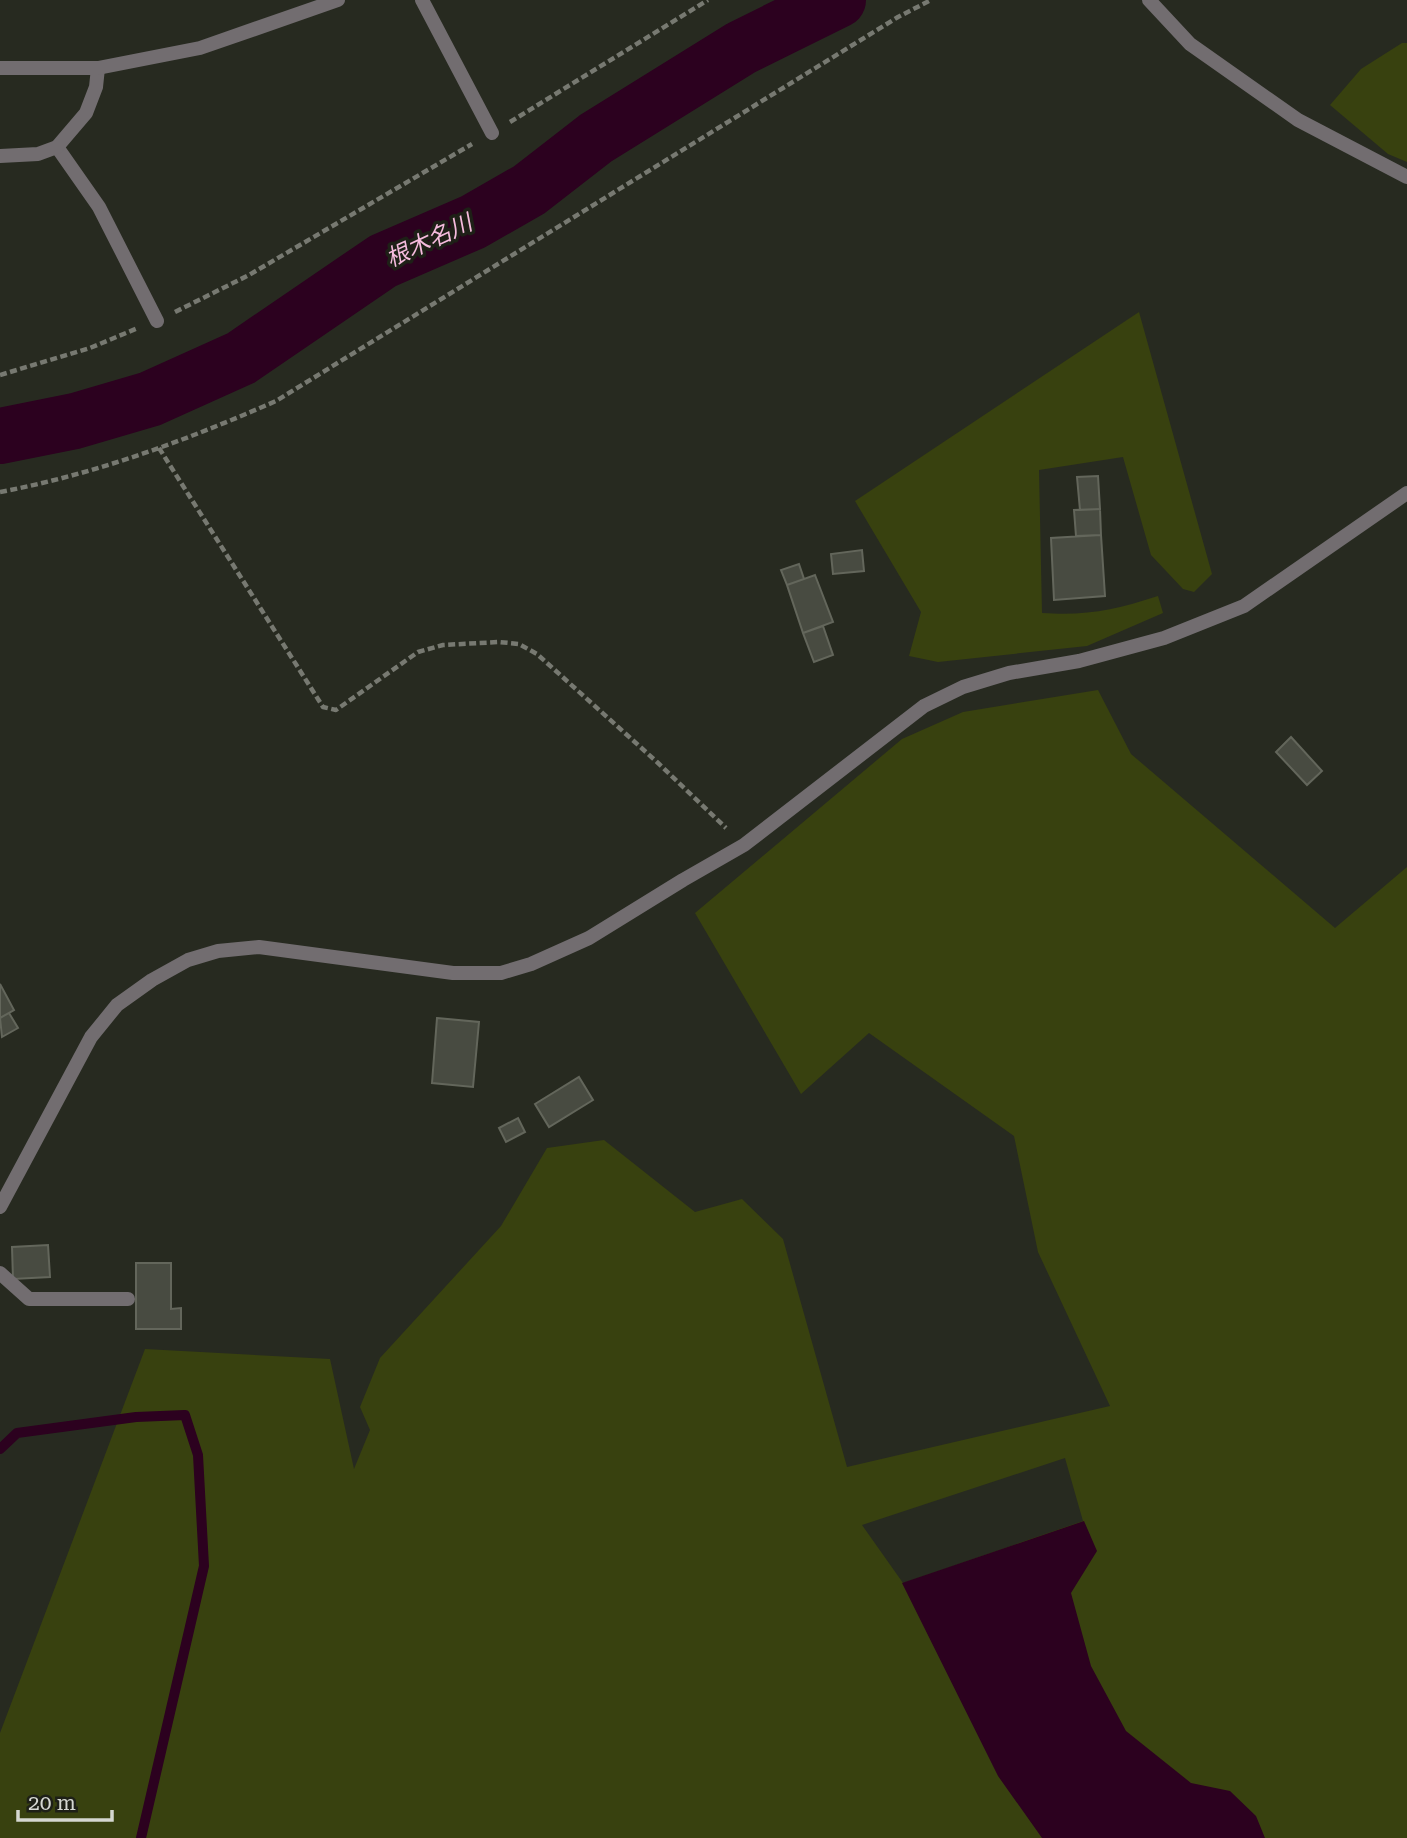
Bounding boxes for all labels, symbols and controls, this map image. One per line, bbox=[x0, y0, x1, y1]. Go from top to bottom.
water label: 根木名川 bbox=[382, 208, 479, 273]
scale bar bbox=[18, 1778, 112, 1822]
text: 20 m bbox=[28, 1791, 76, 1815]

